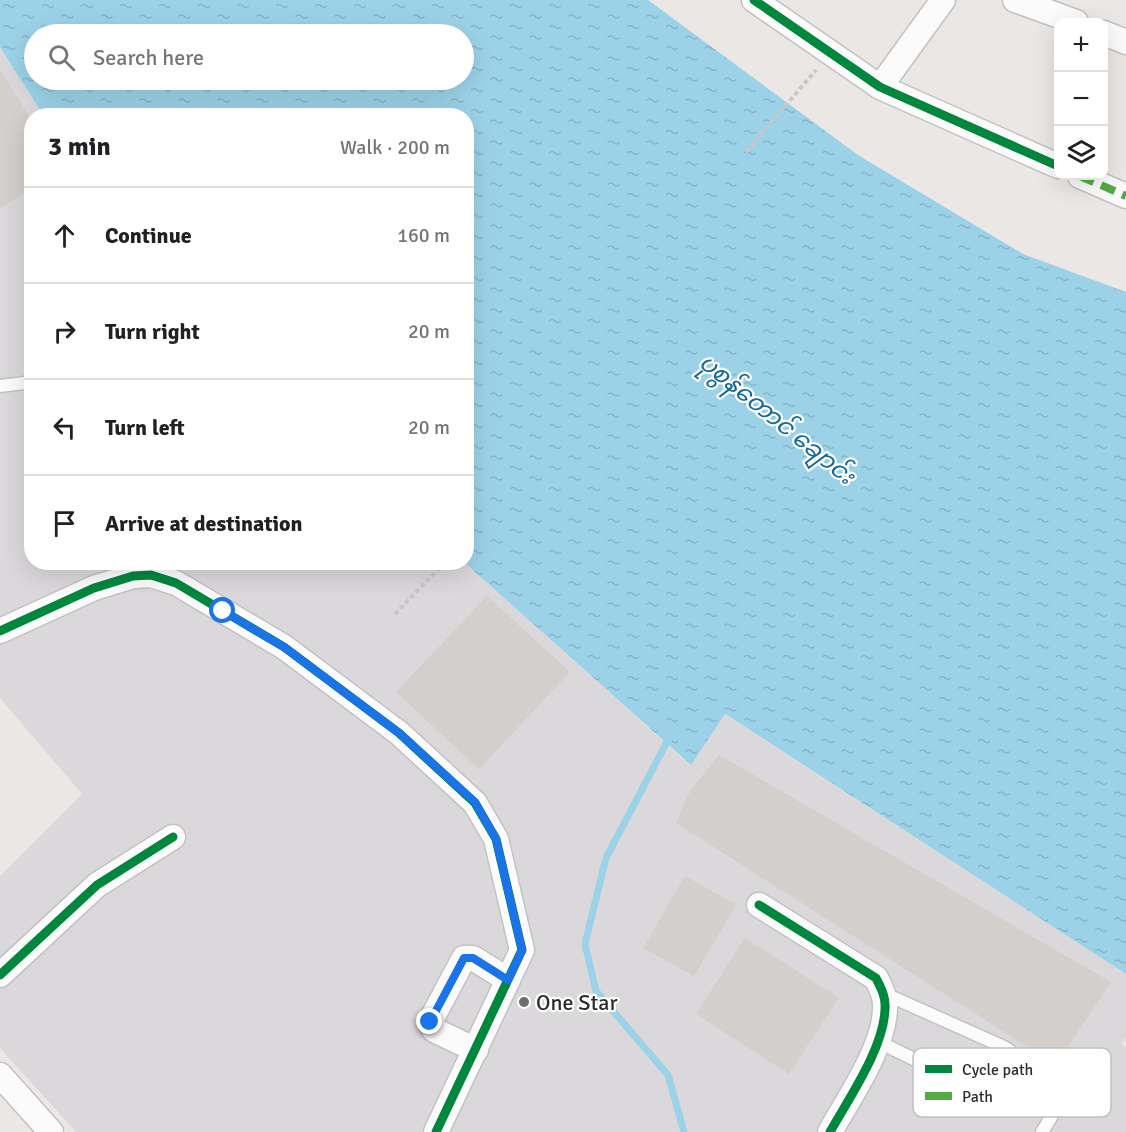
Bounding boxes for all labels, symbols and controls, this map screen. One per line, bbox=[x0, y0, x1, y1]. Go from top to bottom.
map controls bbox=[1054, 18, 1108, 180]
button: + bbox=[1054, 18, 1108, 72]
search box bbox=[24, 24, 474, 90]
icon: search bbox=[45, 41, 78, 74]
text: Search here bbox=[93, 44, 204, 71]
button: − bbox=[1054, 72, 1108, 126]
button: layers bbox=[1054, 126, 1108, 180]
text: 3 min bbox=[48, 131, 111, 163]
text: Walk · 200 m bbox=[340, 135, 450, 160]
icon: ahead bbox=[48, 219, 81, 252]
text: Continue bbox=[105, 222, 192, 249]
text: 160 m bbox=[397, 223, 450, 248]
icon: right bbox=[48, 315, 81, 348]
text: Turn right bbox=[105, 318, 200, 345]
text: 20 m bbox=[408, 319, 450, 344]
water label: ပုစွန်တောင် ချောင်း bbox=[690, 345, 864, 496]
icon: left bbox=[48, 411, 81, 444]
text: Turn left bbox=[105, 414, 185, 441]
text: 20 m bbox=[408, 415, 450, 440]
icon: arrive bbox=[48, 507, 81, 540]
text: Arrive at destination bbox=[105, 510, 302, 537]
route start bbox=[209, 597, 235, 623]
place label: One Star bbox=[536, 989, 618, 1016]
marker: One Star bbox=[517, 995, 531, 1009]
route end bbox=[416, 1008, 442, 1034]
legend bbox=[913, 1048, 1111, 1117]
text: Cycle path bbox=[962, 1060, 1033, 1080]
text: Path bbox=[962, 1087, 993, 1107]

